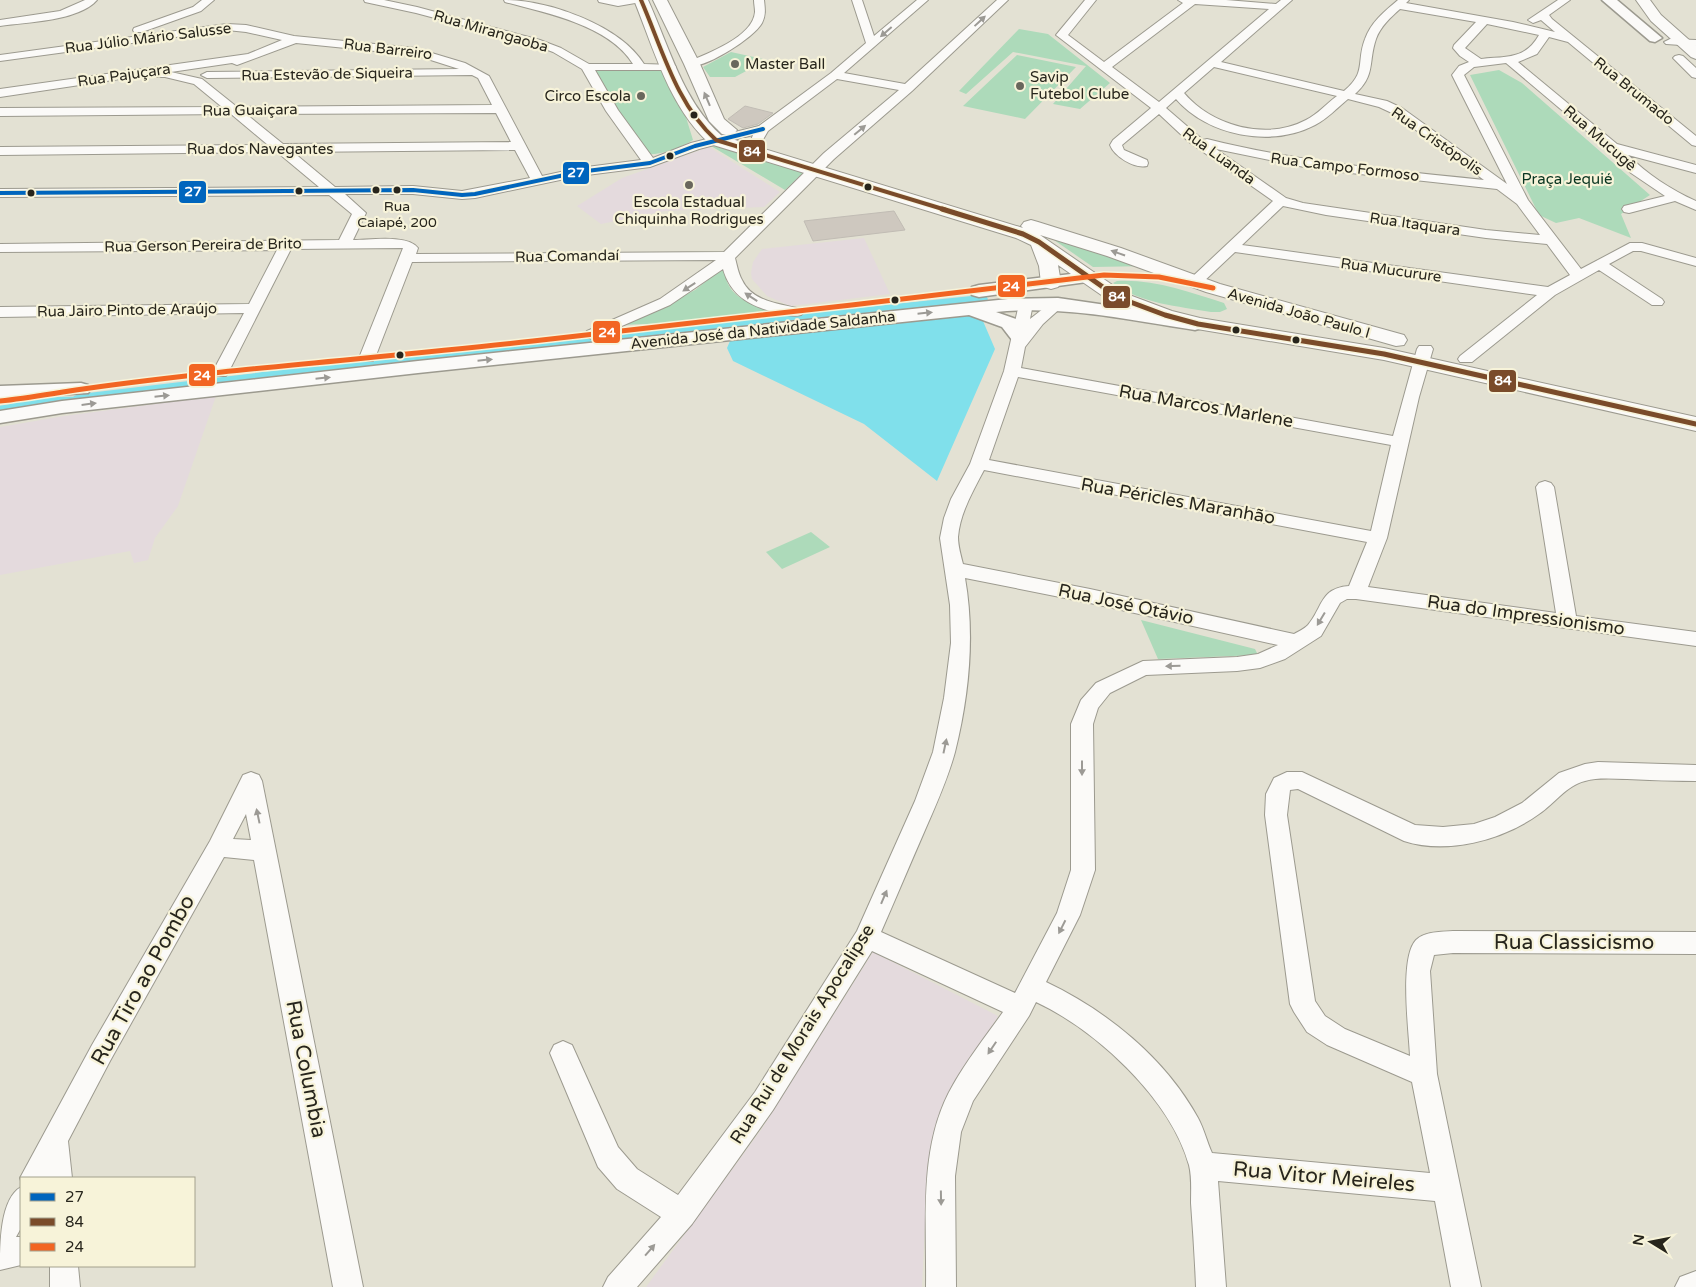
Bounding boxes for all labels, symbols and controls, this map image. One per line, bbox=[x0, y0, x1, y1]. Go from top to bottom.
street label: Rua Mirangaoba bbox=[432, 6, 550, 56]
one-way arrow bbox=[974, 15, 986, 27]
street label: Rua Júlio Mário Salusse bbox=[64, 19, 232, 57]
one-way arrow bbox=[880, 27, 893, 38]
street label: Rua Barreiro bbox=[343, 35, 433, 63]
street label: Rua Brumado bbox=[1590, 53, 1678, 129]
place label: Master Ball bbox=[745, 55, 825, 73]
marker: Master Ball bbox=[729, 58, 741, 70]
street label: Rua Pajuçara bbox=[76, 60, 172, 90]
street label: Rua Estevão de Siqueira bbox=[241, 64, 413, 84]
place label: Savip Futebol Clube bbox=[1030, 68, 1129, 103]
marker: Savip Futebol Clube bbox=[1014, 80, 1026, 92]
place label: Circo Escola bbox=[544, 87, 631, 105]
marker: Circo Escola bbox=[635, 90, 647, 102]
one-way arrow bbox=[703, 92, 711, 106]
street label: Rua Guaiçara bbox=[202, 100, 298, 120]
street label: Rua Mucugê bbox=[1560, 101, 1640, 175]
street label: Rua Cristópolis bbox=[1388, 103, 1486, 179]
unlabelled marker bbox=[689, 110, 699, 120]
one-way arrow bbox=[853, 124, 865, 136]
street label: Rua Luanda bbox=[1179, 124, 1259, 188]
line badge: 84 bbox=[738, 139, 766, 163]
street label: Rua dos Navegantes bbox=[187, 140, 333, 158]
text: 84 bbox=[743, 143, 761, 160]
street label: Rua Campo Formoso bbox=[1270, 149, 1420, 185]
unlabelled marker bbox=[665, 151, 675, 161]
line badge: 27 bbox=[562, 161, 590, 185]
text: 27 bbox=[567, 164, 585, 181]
park label: Praça Jequié bbox=[1522, 170, 1612, 188]
marker: Escola Estadual Chiquinha Rodrigues bbox=[683, 179, 695, 191]
line badge: 27 bbox=[178, 180, 207, 204]
unlabelled marker bbox=[863, 182, 873, 192]
text: 27 bbox=[184, 183, 202, 200]
unlabelled marker bbox=[371, 185, 381, 195]
marker: Rua Caiapé, 200 bbox=[392, 185, 402, 195]
unlabelled marker bbox=[294, 186, 304, 196]
unlabelled marker bbox=[26, 188, 36, 198]
place label: Escola Estadual Chiquinha Rodrigues bbox=[614, 193, 764, 228]
place label: Rua Caiapé, 200 bbox=[357, 198, 437, 231]
street label: Rua Itaquara bbox=[1368, 209, 1462, 239]
street label: Rua Gerson Pereira de Brito bbox=[104, 234, 302, 256]
street label: Rua Comandaí bbox=[515, 246, 620, 266]
one-way arrow bbox=[1110, 249, 1125, 257]
street label: Rua Mucurure bbox=[1339, 254, 1443, 286]
line badge: 24 bbox=[997, 274, 1026, 298]
text: 24 bbox=[1002, 278, 1020, 295]
one-way arrow bbox=[683, 282, 696, 292]
street label: Avenida João Paulo I bbox=[1226, 284, 1372, 342]
line badge: 84 bbox=[1102, 285, 1131, 309]
text: 84 bbox=[1108, 288, 1126, 305]
one-way arrow bbox=[744, 292, 757, 301]
unlabelled marker bbox=[890, 295, 900, 305]
street label: Rua Jairo Pinto de Araújo bbox=[37, 299, 217, 321]
street label: Avenida José da Natividade Saldanha bbox=[630, 307, 896, 353]
one-way arrow bbox=[917, 309, 933, 317]
line badge: 24 bbox=[592, 320, 621, 344]
text: 24 bbox=[598, 324, 616, 341]
unlabelled marker bbox=[1231, 325, 1241, 335]
unlabelled marker bbox=[1291, 335, 1301, 345]
unlabelled marker bbox=[395, 350, 405, 360]
one-way arrow bbox=[477, 356, 493, 364]
line badge: 24 bbox=[188, 363, 216, 387]
text: 24 bbox=[193, 367, 211, 384]
line badge: 84 bbox=[1488, 369, 1517, 393]
text: 84 bbox=[1494, 372, 1512, 389]
one-way arrow bbox=[315, 374, 331, 382]
street label: Rua Marcos Marlene bbox=[1117, 380, 1295, 432]
one-way arrow bbox=[154, 392, 170, 400]
one-way arrow bbox=[82, 400, 98, 408]
street label: Rua Péricles Maranhão bbox=[1079, 473, 1277, 529]
street label: Rua José Otávio bbox=[1056, 579, 1196, 629]
street label: Rua do Impressionismo bbox=[1426, 590, 1626, 640]
one-way arrow bbox=[1316, 613, 1325, 626]
one-way arrow bbox=[1165, 662, 1181, 670]
one-way arrow bbox=[941, 739, 949, 754]
one-way arrow bbox=[1078, 761, 1086, 777]
one-way arrow bbox=[253, 808, 261, 824]
one-way arrow bbox=[881, 890, 889, 904]
street label: Rua Tiro ao Pombo bbox=[86, 891, 200, 1069]
street label: Rua Rui de Morais Apocalipse bbox=[725, 920, 879, 1148]
one-way arrow bbox=[1058, 920, 1066, 934]
street label: Rua Classicismo bbox=[1494, 930, 1654, 955]
street label: Rua Columbia bbox=[280, 998, 332, 1140]
one-way arrow bbox=[988, 1042, 997, 1055]
street label: Rua Vitor Meireles bbox=[1232, 1157, 1416, 1197]
legend bbox=[20, 1177, 195, 1267]
text: 27 bbox=[65, 1188, 84, 1206]
one-way arrow bbox=[937, 1190, 945, 1206]
text: 84 bbox=[65, 1213, 84, 1231]
north arrow bbox=[1626, 1217, 1676, 1267]
text: N bbox=[1629, 1233, 1648, 1247]
text: 24 bbox=[65, 1238, 84, 1256]
one-way arrow bbox=[645, 1244, 656, 1257]

